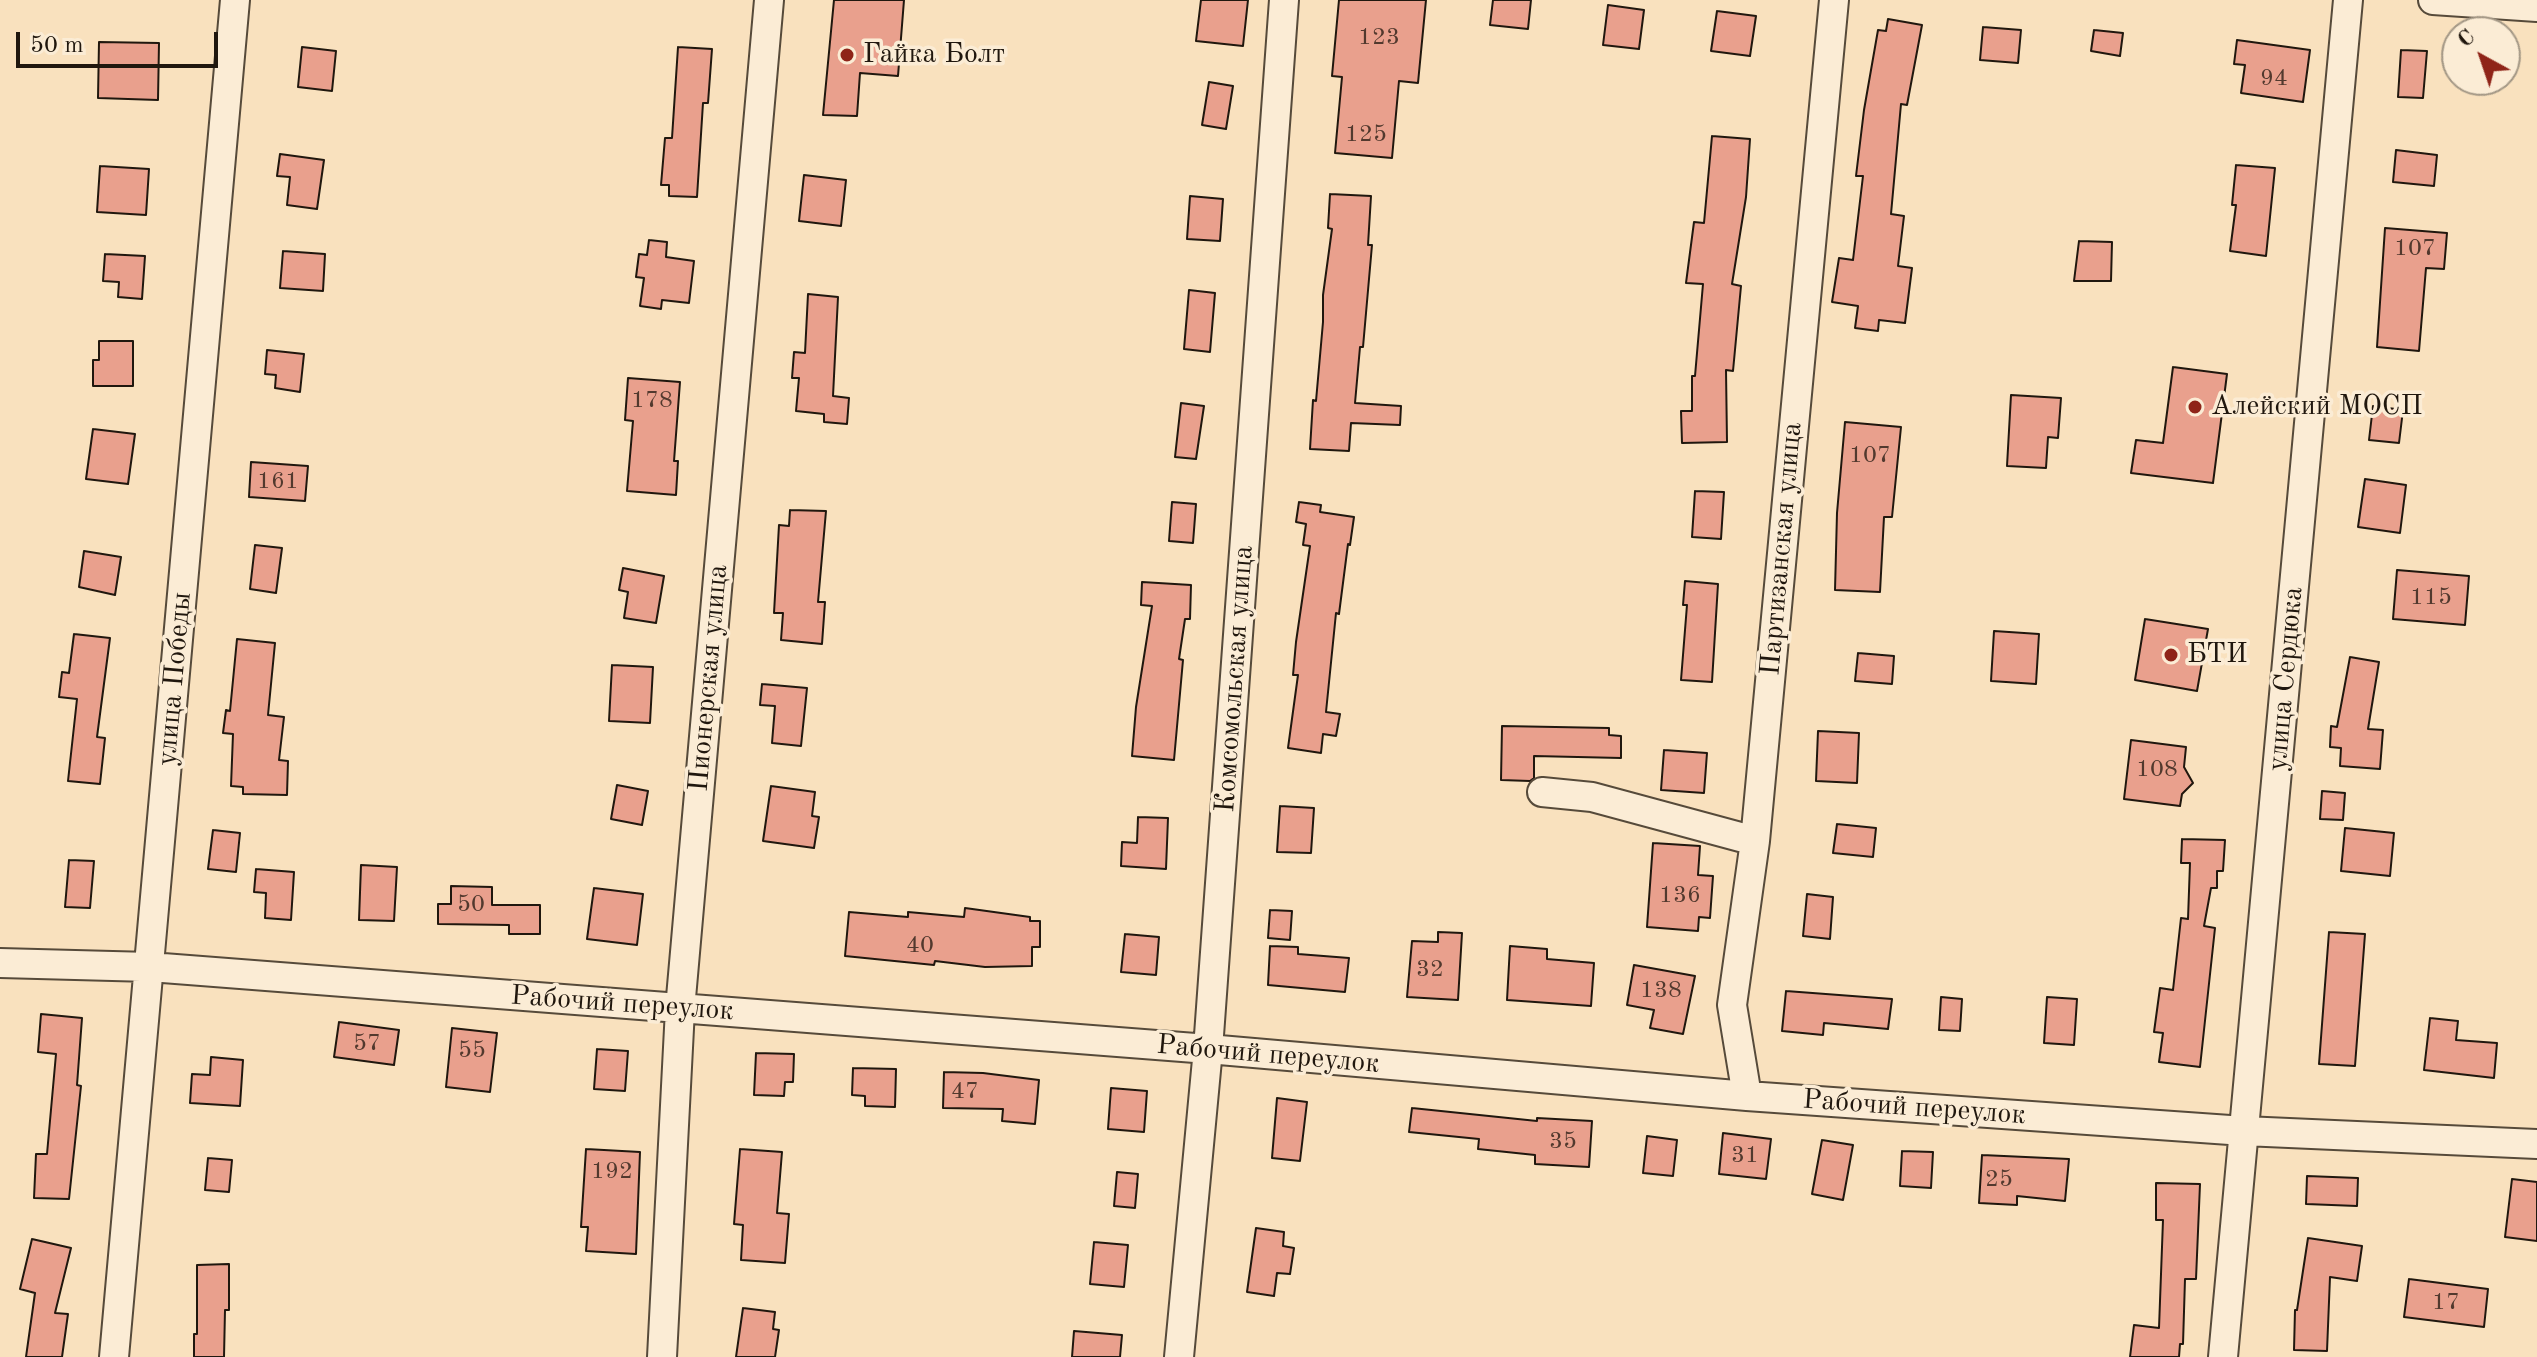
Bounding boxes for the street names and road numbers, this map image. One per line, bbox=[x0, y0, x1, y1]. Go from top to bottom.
street label: Партизанская улица bbox=[1754, 421, 1810, 677]
street label: Комсомольская улица bbox=[1209, 544, 1261, 814]
street label: Пионерская улица bbox=[682, 563, 736, 793]
street label: улица Сердюка bbox=[2261, 585, 2311, 773]
street label: улица Победы bbox=[151, 591, 199, 767]
street label: Рабочий переулок bbox=[509, 979, 735, 1029]
street label: Рабочий переулок bbox=[1155, 1029, 1381, 1081]
street label: Рабочий переулок bbox=[1801, 1083, 2027, 1133]

